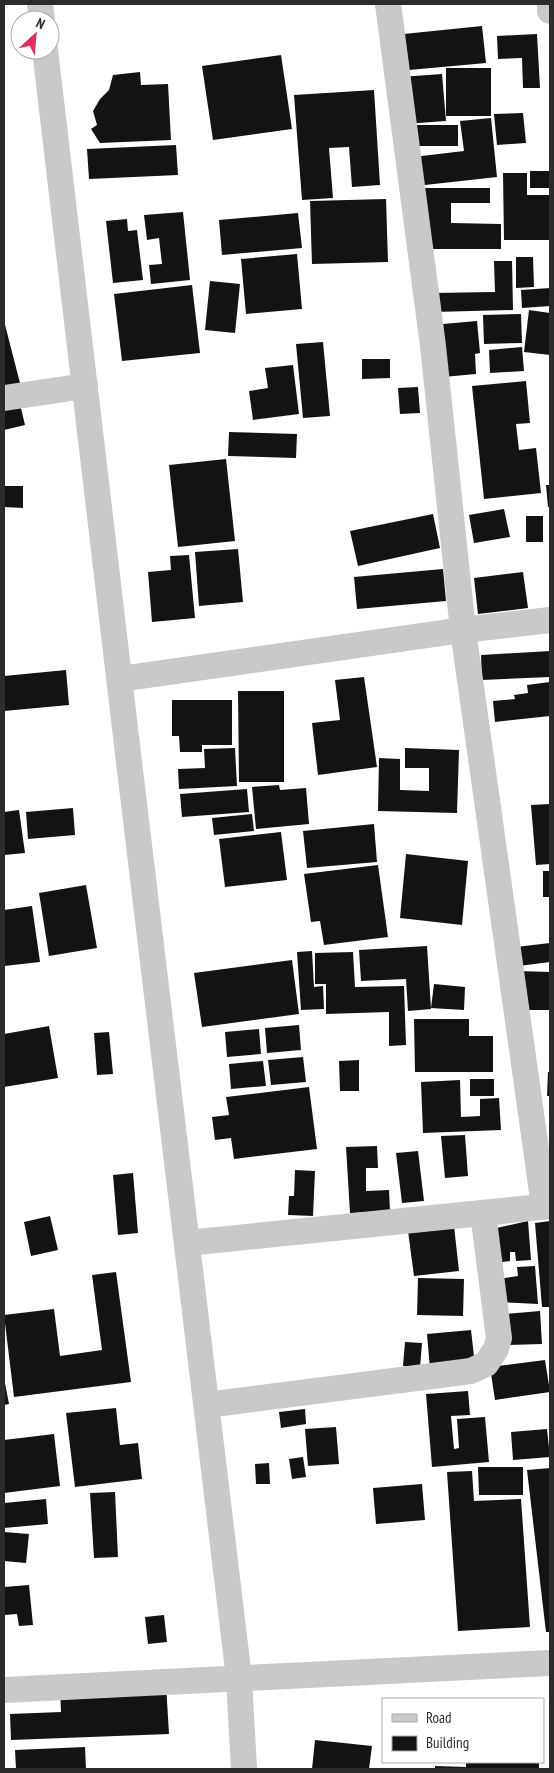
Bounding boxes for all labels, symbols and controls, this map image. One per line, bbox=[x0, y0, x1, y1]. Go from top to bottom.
north arrow bbox=[10, 10, 60, 60]
text: N bbox=[33, 14, 48, 33]
legend bbox=[382, 1698, 544, 1763]
text: Road bbox=[426, 1708, 452, 1727]
text: Building bbox=[426, 1733, 469, 1752]

